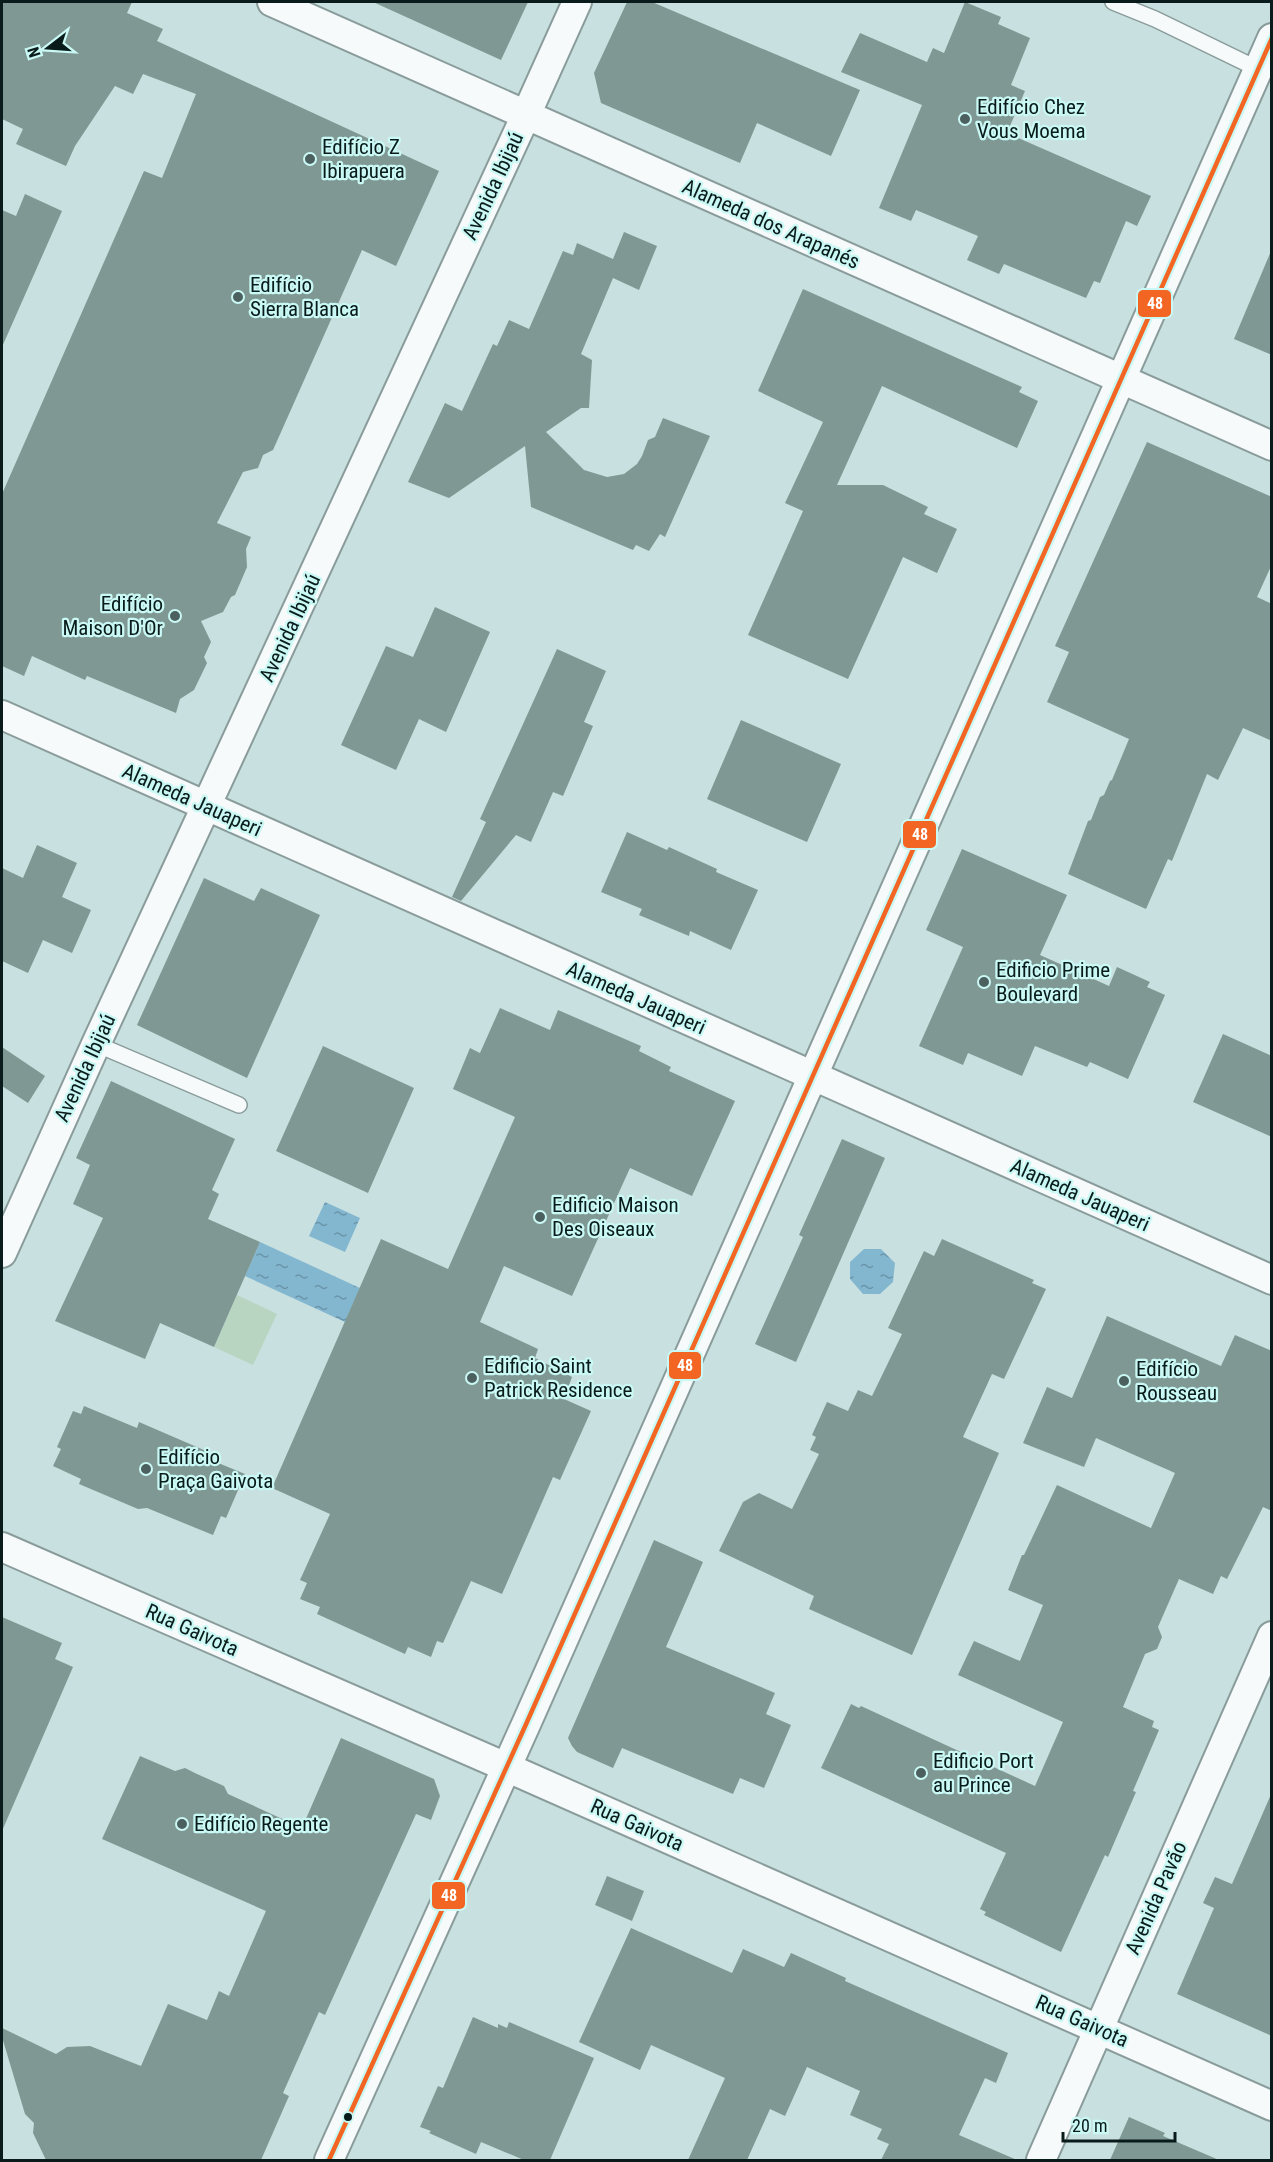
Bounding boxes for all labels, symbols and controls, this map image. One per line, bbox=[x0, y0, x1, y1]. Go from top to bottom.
north arrow bbox=[18, 18, 78, 78]
text: N bbox=[24, 45, 45, 60]
place label: Edifício Chez Vous Moema bbox=[977, 95, 1086, 143]
marker: Edifício Chez Vous Moema bbox=[958, 112, 972, 126]
street label: Avenida Ibijaú bbox=[458, 128, 528, 244]
place label: Edifício Z Ibirapuera bbox=[322, 135, 405, 183]
marker: Edifício Z Ibirapuera bbox=[303, 152, 317, 166]
street label: Alameda dos Arapanés bbox=[679, 174, 863, 274]
place label: Edifício Sierra Blanca bbox=[250, 273, 359, 321]
line badge: 48 bbox=[1137, 289, 1172, 318]
marker: Edifício Sierra Blanca bbox=[231, 290, 245, 304]
text: 48 bbox=[1147, 294, 1163, 313]
street label: Avenida Ibijaú bbox=[255, 570, 325, 686]
place label: Edifício Maison D'Or bbox=[62, 592, 163, 640]
marker: Edifício Maison D'Or bbox=[168, 609, 182, 623]
street label: Alameda Jauaperi bbox=[119, 759, 265, 841]
line badge: 48 bbox=[902, 820, 937, 849]
text: 48 bbox=[912, 825, 928, 844]
street label: Alameda Jauaperi bbox=[563, 957, 709, 1039]
place label: Edificio Prime Boulevard bbox=[996, 958, 1110, 1006]
marker: Edificio Prime Boulevard bbox=[977, 975, 991, 989]
street label: Avenida Ibijaú bbox=[50, 1010, 120, 1126]
street label: Alameda Jauaperi bbox=[1007, 1154, 1153, 1236]
place label: Edificio Maison Des Oiseaux bbox=[552, 1193, 679, 1241]
marker: Edificio Maison Des Oiseaux bbox=[533, 1210, 547, 1224]
line badge: 48 bbox=[668, 1351, 702, 1380]
place label: Edificio Saint Patrick Residence bbox=[484, 1354, 633, 1402]
text: 48 bbox=[677, 1356, 693, 1375]
place label: Edifício Rousseau bbox=[1136, 1357, 1217, 1405]
marker: Edificio Saint Patrick Residence bbox=[465, 1371, 479, 1385]
marker: Edifício Rousseau bbox=[1117, 1374, 1131, 1388]
place label: Edifício Praça Gaivota bbox=[158, 1445, 273, 1493]
marker: Edifício Praça Gaivota bbox=[139, 1462, 153, 1476]
street label: Rua Gaivota bbox=[142, 1599, 242, 1661]
place label: Edificio Port au Prince bbox=[933, 1749, 1034, 1797]
marker: Edificio Port au Prince bbox=[914, 1766, 928, 1780]
street label: Rua Gaivota bbox=[587, 1794, 687, 1856]
place label: Edifício Regente bbox=[194, 1812, 329, 1836]
marker: Edifício Regente bbox=[175, 1817, 189, 1831]
street label: Avenida Pavão bbox=[1120, 1838, 1192, 1958]
line badge: 48 bbox=[431, 1881, 466, 1910]
text: 48 bbox=[441, 1886, 457, 1905]
street label: Rua Gaivota bbox=[1032, 1990, 1132, 2052]
scale bar bbox=[1063, 2105, 1176, 2143]
unlabelled marker bbox=[342, 2111, 354, 2123]
text: 20 m bbox=[1072, 2115, 1107, 2136]

